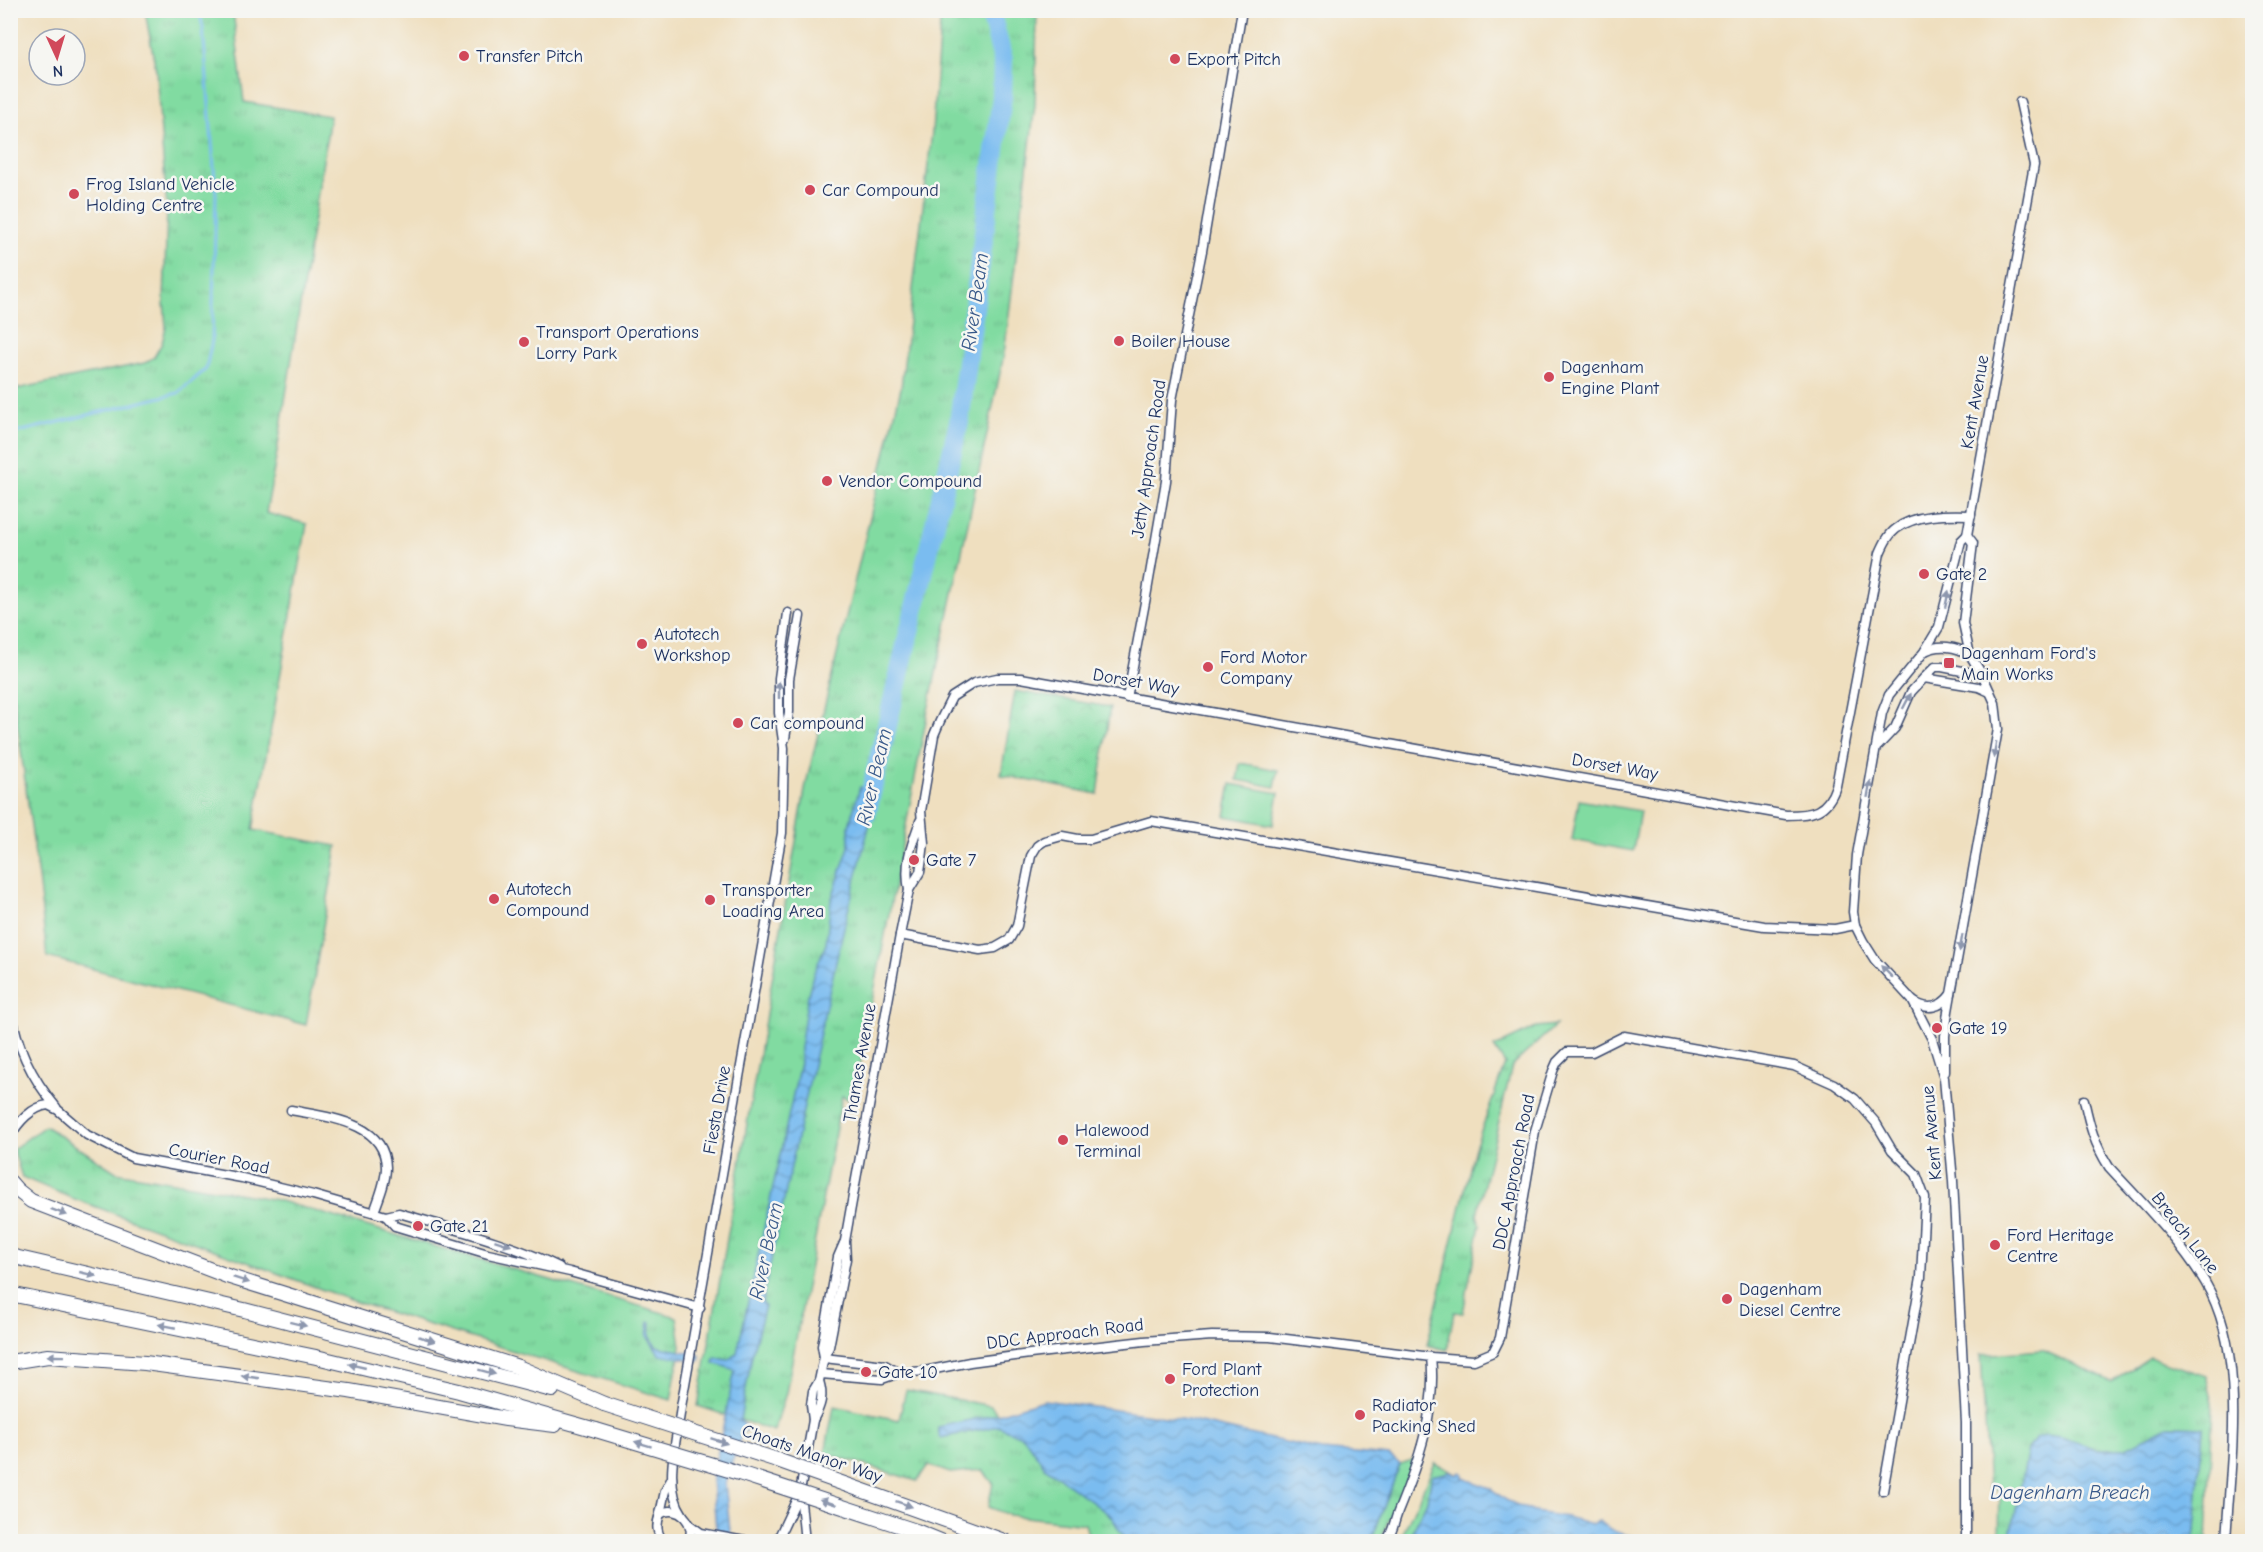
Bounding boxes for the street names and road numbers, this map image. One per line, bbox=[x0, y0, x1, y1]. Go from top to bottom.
street label: Kent Avenue bbox=[1956, 353, 1994, 451]
street label: Jetty Approach Road bbox=[1127, 378, 1171, 540]
street label: Dorset Way bbox=[1091, 664, 1182, 700]
street label: Dorset Way bbox=[1570, 749, 1661, 785]
street label: Thames Avenue bbox=[839, 1002, 881, 1124]
street label: Fiesta Drive bbox=[699, 1064, 735, 1156]
street label: Kent Avenue bbox=[1917, 1085, 1947, 1181]
street label: DDC Approach Road bbox=[1489, 1092, 1539, 1252]
street label: Courier Road bbox=[167, 1139, 271, 1179]
street label: Breach Lane bbox=[2147, 1188, 2223, 1278]
street label: DDC Approach Road bbox=[985, 1314, 1145, 1354]
street label: Choats Manor Way bbox=[739, 1420, 886, 1488]

